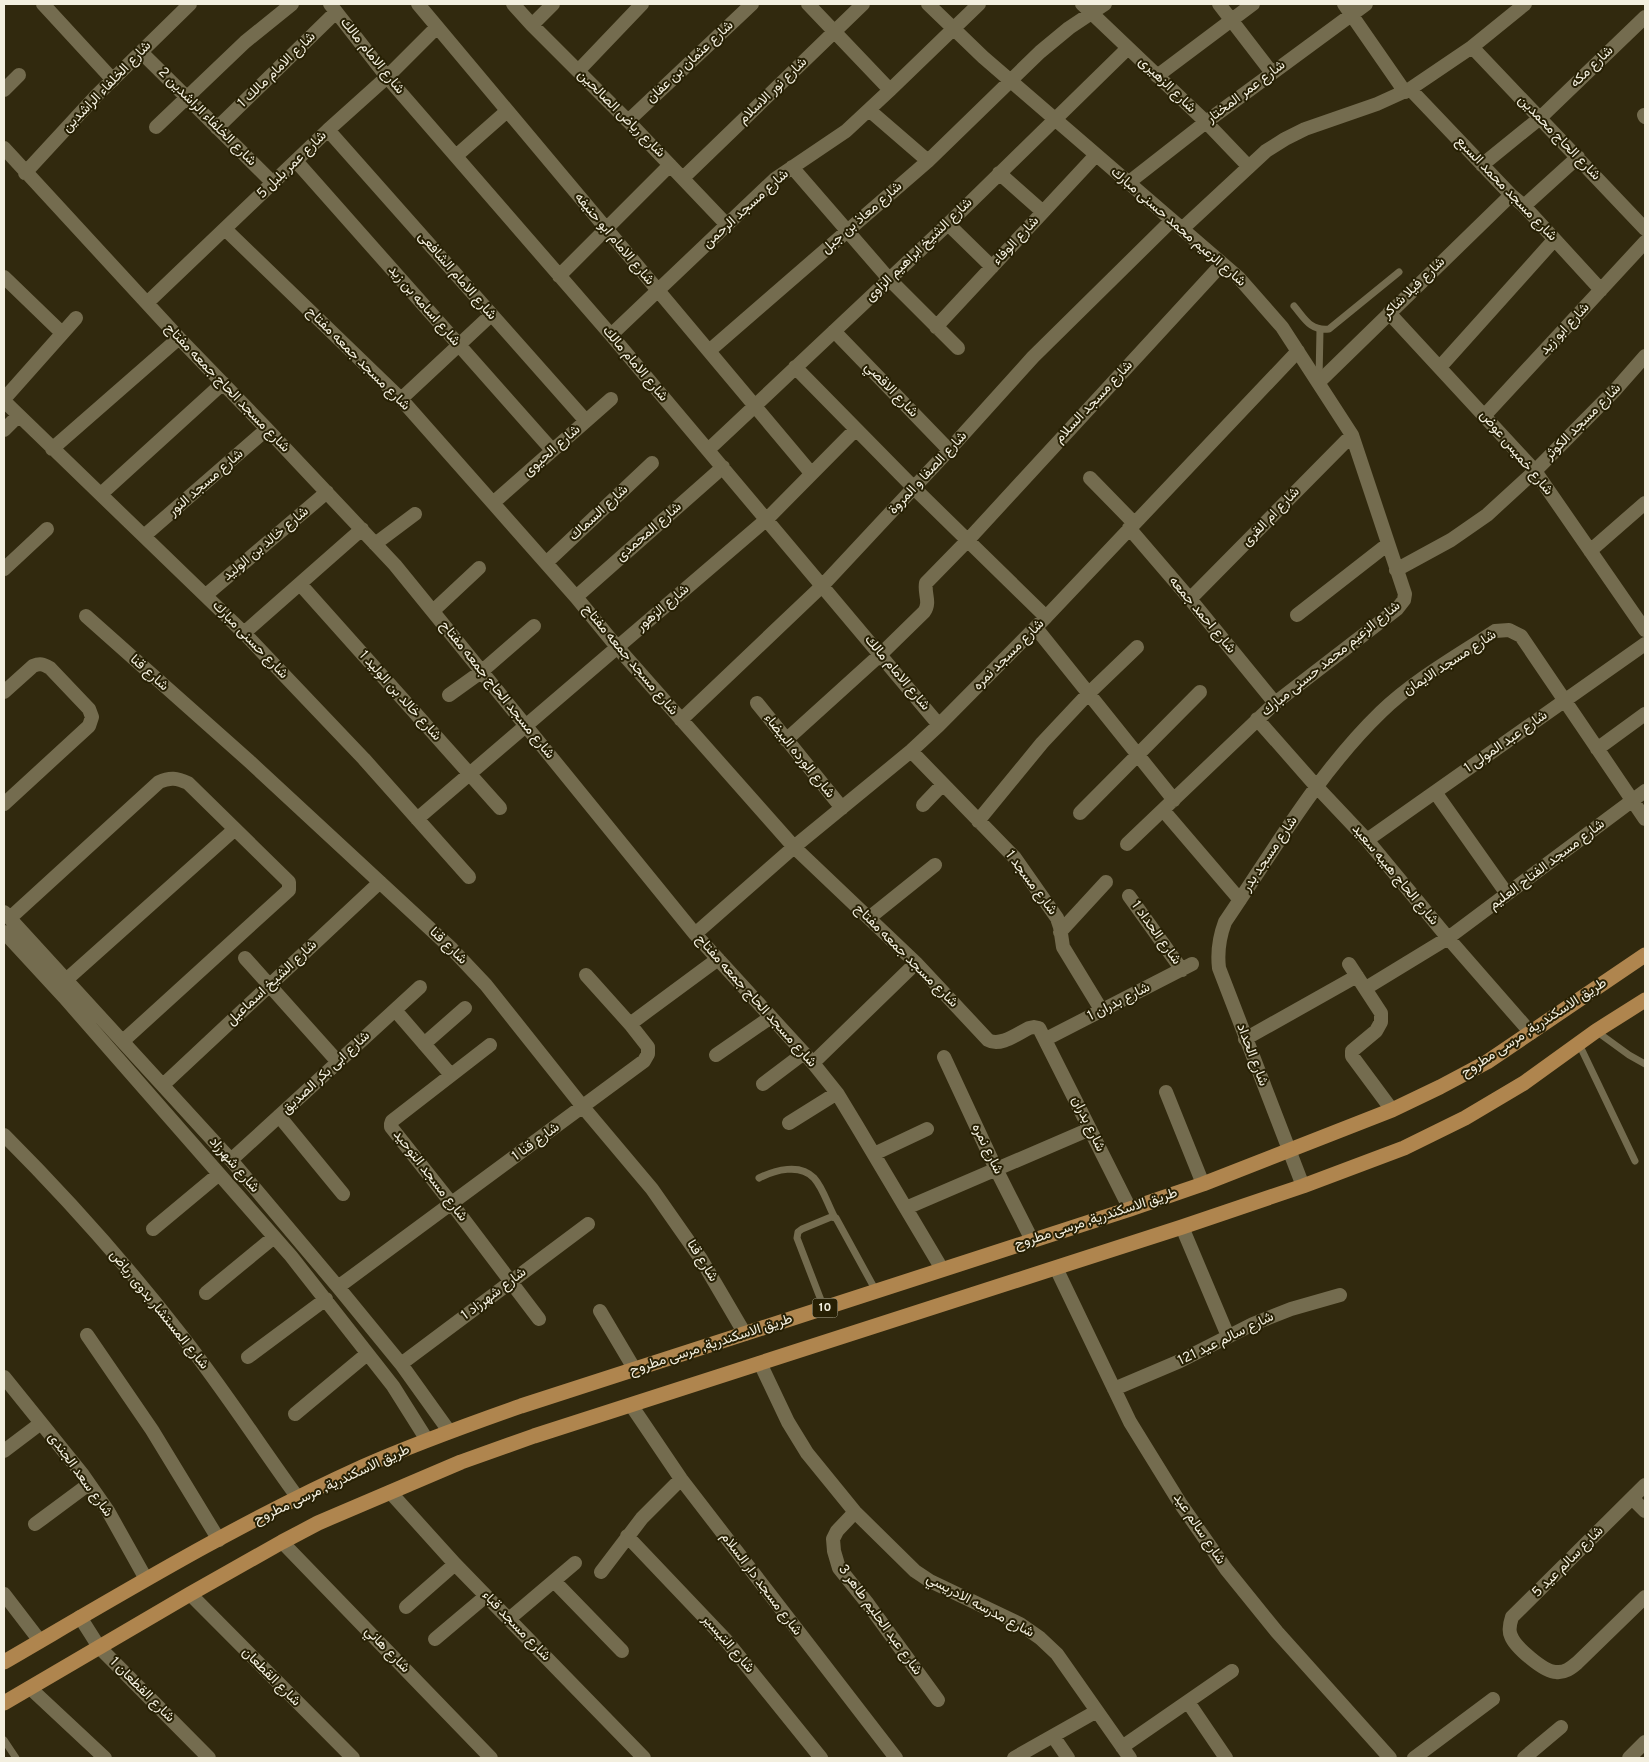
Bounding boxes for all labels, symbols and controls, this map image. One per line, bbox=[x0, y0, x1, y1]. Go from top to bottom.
street label: شارع الامام مالك bbox=[335, 14, 408, 98]
street label: شارع عثمان بن عفان bbox=[643, 17, 738, 108]
street label: شارع الامام مالك 1 bbox=[234, 29, 320, 112]
street label: شارع الخلفاء الراشدين bbox=[59, 38, 156, 137]
street label: شارع مكه bbox=[1567, 42, 1618, 92]
street label: شارع الزهيرى bbox=[1134, 53, 1199, 117]
street label: شارع نور الاسلام bbox=[735, 54, 812, 129]
street label: شارع عمر المختار bbox=[1202, 57, 1289, 129]
street label: شارع الخلفاء الراشدين 2 bbox=[153, 64, 260, 171]
street label: شارع رياض الصالحين bbox=[573, 67, 668, 162]
street label: شارع الحاج محمدين bbox=[1513, 92, 1604, 185]
street label: شارع عمر بلبل 5 bbox=[254, 128, 331, 203]
street label: شارع مسجد محمد السبع bbox=[1451, 133, 1560, 246]
street label: شارع الزعيم محمد حسنى مبارك bbox=[1106, 164, 1249, 291]
street label: شارع مسجد الرحمن bbox=[699, 166, 793, 253]
street label: شارع معاذ بن جبل bbox=[818, 178, 907, 259]
street label: شارع الامام ابو حنيفه bbox=[570, 189, 658, 289]
street label: شارع الشيخ ابراهيم الزاوى bbox=[862, 194, 977, 306]
street label: شارع الوفاء bbox=[989, 213, 1044, 270]
street label: شارع الامام الشافعى bbox=[413, 228, 500, 324]
street label: شارع فيلا شاكر bbox=[1378, 254, 1450, 324]
street label: شارع اسامه بن زيد bbox=[384, 262, 464, 351]
street label: شارع ابو زيد bbox=[1537, 299, 1594, 359]
street label: شارع مسجد جمعه مفتاح bbox=[302, 304, 413, 415]
street label: شارع مسجد الحاج جمعه مفتاح bbox=[160, 320, 293, 457]
street label: شارع الامام مالك bbox=[598, 323, 671, 406]
street label: شارع مسجد السلام bbox=[1051, 357, 1137, 448]
street label: شارع الاقصي bbox=[859, 359, 921, 423]
street label: شارع مسجد الكوثر bbox=[1540, 380, 1626, 465]
street label: شارع خميس عوض bbox=[1475, 407, 1556, 500]
street label: شارع الحيوى bbox=[520, 422, 585, 481]
street label: شارع الصفا و المروة bbox=[885, 428, 972, 519]
street label: شارع مسجد النور bbox=[164, 446, 248, 522]
street label: شارع السماك bbox=[566, 481, 633, 545]
street label: شارع ام القرى bbox=[1239, 484, 1304, 551]
street label: شارع المحمدى bbox=[613, 499, 686, 566]
street label: شارع خالد بن الوليد bbox=[220, 503, 313, 586]
street label: شارع احمد جمعه bbox=[1164, 573, 1239, 658]
street label: شارع الزهور bbox=[632, 581, 694, 636]
street label: شارع حسنى مبارك bbox=[208, 597, 292, 683]
street label: شارع الزعيم محمد حسنى مبارك bbox=[1258, 598, 1405, 721]
street label: شارع مسجد جمعه مفتاح bbox=[578, 601, 681, 720]
street label: شارع مسجد نمره bbox=[970, 616, 1049, 695]
street label: شارع مسجد الحاج جمعه مفتاح bbox=[435, 617, 558, 763]
street label: شارع مسجد الايمان bbox=[1400, 627, 1500, 700]
street label: شارع الامام مالك bbox=[860, 632, 933, 715]
street label: شارع خالد بن الوليد 1 bbox=[354, 647, 445, 745]
street label: شارع قنا bbox=[125, 651, 172, 696]
street label: شارع عبد المولى 1 bbox=[1461, 707, 1551, 778]
street label: شارع الورده البيضاء bbox=[759, 710, 838, 802]
street label: شارع مسجد بدر bbox=[1238, 813, 1302, 896]
street label: شارع مسجد الفتاح العليم bbox=[1486, 816, 1609, 915]
street label: شارع الحاج هيبه سعيد bbox=[1347, 821, 1442, 930]
street label: شارع مسجد 1 bbox=[1000, 847, 1061, 919]
street label: شارع الحداد 1 bbox=[1127, 898, 1185, 969]
street label: شارع مسجد جمعه مفتاح bbox=[850, 901, 961, 1012]
street label: شارع قنا bbox=[425, 924, 471, 969]
street label: شارع مسجد الحاج جمعه مفتاح bbox=[691, 931, 820, 1072]
street label: شارع الشيخ اسماعيل bbox=[223, 937, 321, 1030]
street label: طريق الاسكندرية, مرسى مطروح bbox=[1458, 975, 1611, 1082]
street label: شارع بدران 1 bbox=[1085, 979, 1154, 1026]
street label: شارع الحداد bbox=[1231, 1021, 1272, 1089]
street label: شارع ابى بكر الصديق bbox=[278, 1028, 374, 1119]
street label: شارع بدران bbox=[1066, 1093, 1109, 1155]
street label: شارع قنا 1 bbox=[509, 1119, 564, 1166]
street label: شارع نمره bbox=[967, 1121, 1007, 1178]
street label: شارع مسجد التوحيد bbox=[388, 1127, 471, 1226]
street label: شارع شهرزاد bbox=[204, 1134, 263, 1197]
street label: طريق الاسكندرية, مرسى مطروح bbox=[1012, 1185, 1180, 1254]
street label: شارع قنا bbox=[682, 1237, 721, 1286]
street label: شارع المستشار بدوى رياض bbox=[105, 1247, 212, 1374]
street label: شارع شهرزاد 1 bbox=[458, 1264, 530, 1325]
road number: 10 bbox=[812, 1299, 838, 1318]
street label: شارع سالم عيد 121 bbox=[1175, 1308, 1277, 1370]
street label: طريق الاسكندرية, مرسى مطروح bbox=[627, 1311, 795, 1380]
street label: شارع سعد الجندى bbox=[43, 1430, 116, 1521]
street label: طريق الاسكندرية, مرسى مطروح bbox=[251, 1441, 413, 1530]
street label: شارع سالم عيد bbox=[1168, 1490, 1229, 1568]
street label: شارع سالم عيد 5 bbox=[1529, 1523, 1608, 1602]
street label: شارع مسجد دار السلام bbox=[716, 1529, 805, 1640]
street label: شارع عبد الحليم طاهر 3 bbox=[833, 1561, 926, 1679]
street label: شارع مدرسه الادريسي bbox=[922, 1570, 1037, 1643]
street label: شارع مسجد قباء bbox=[477, 1587, 554, 1666]
street label: شارع التيسير bbox=[697, 1611, 758, 1677]
street label: شارع هاني bbox=[359, 1623, 413, 1678]
street label: شارع القطعان bbox=[237, 1644, 304, 1711]
street label: شارع القطعان 1 bbox=[105, 1654, 178, 1727]

